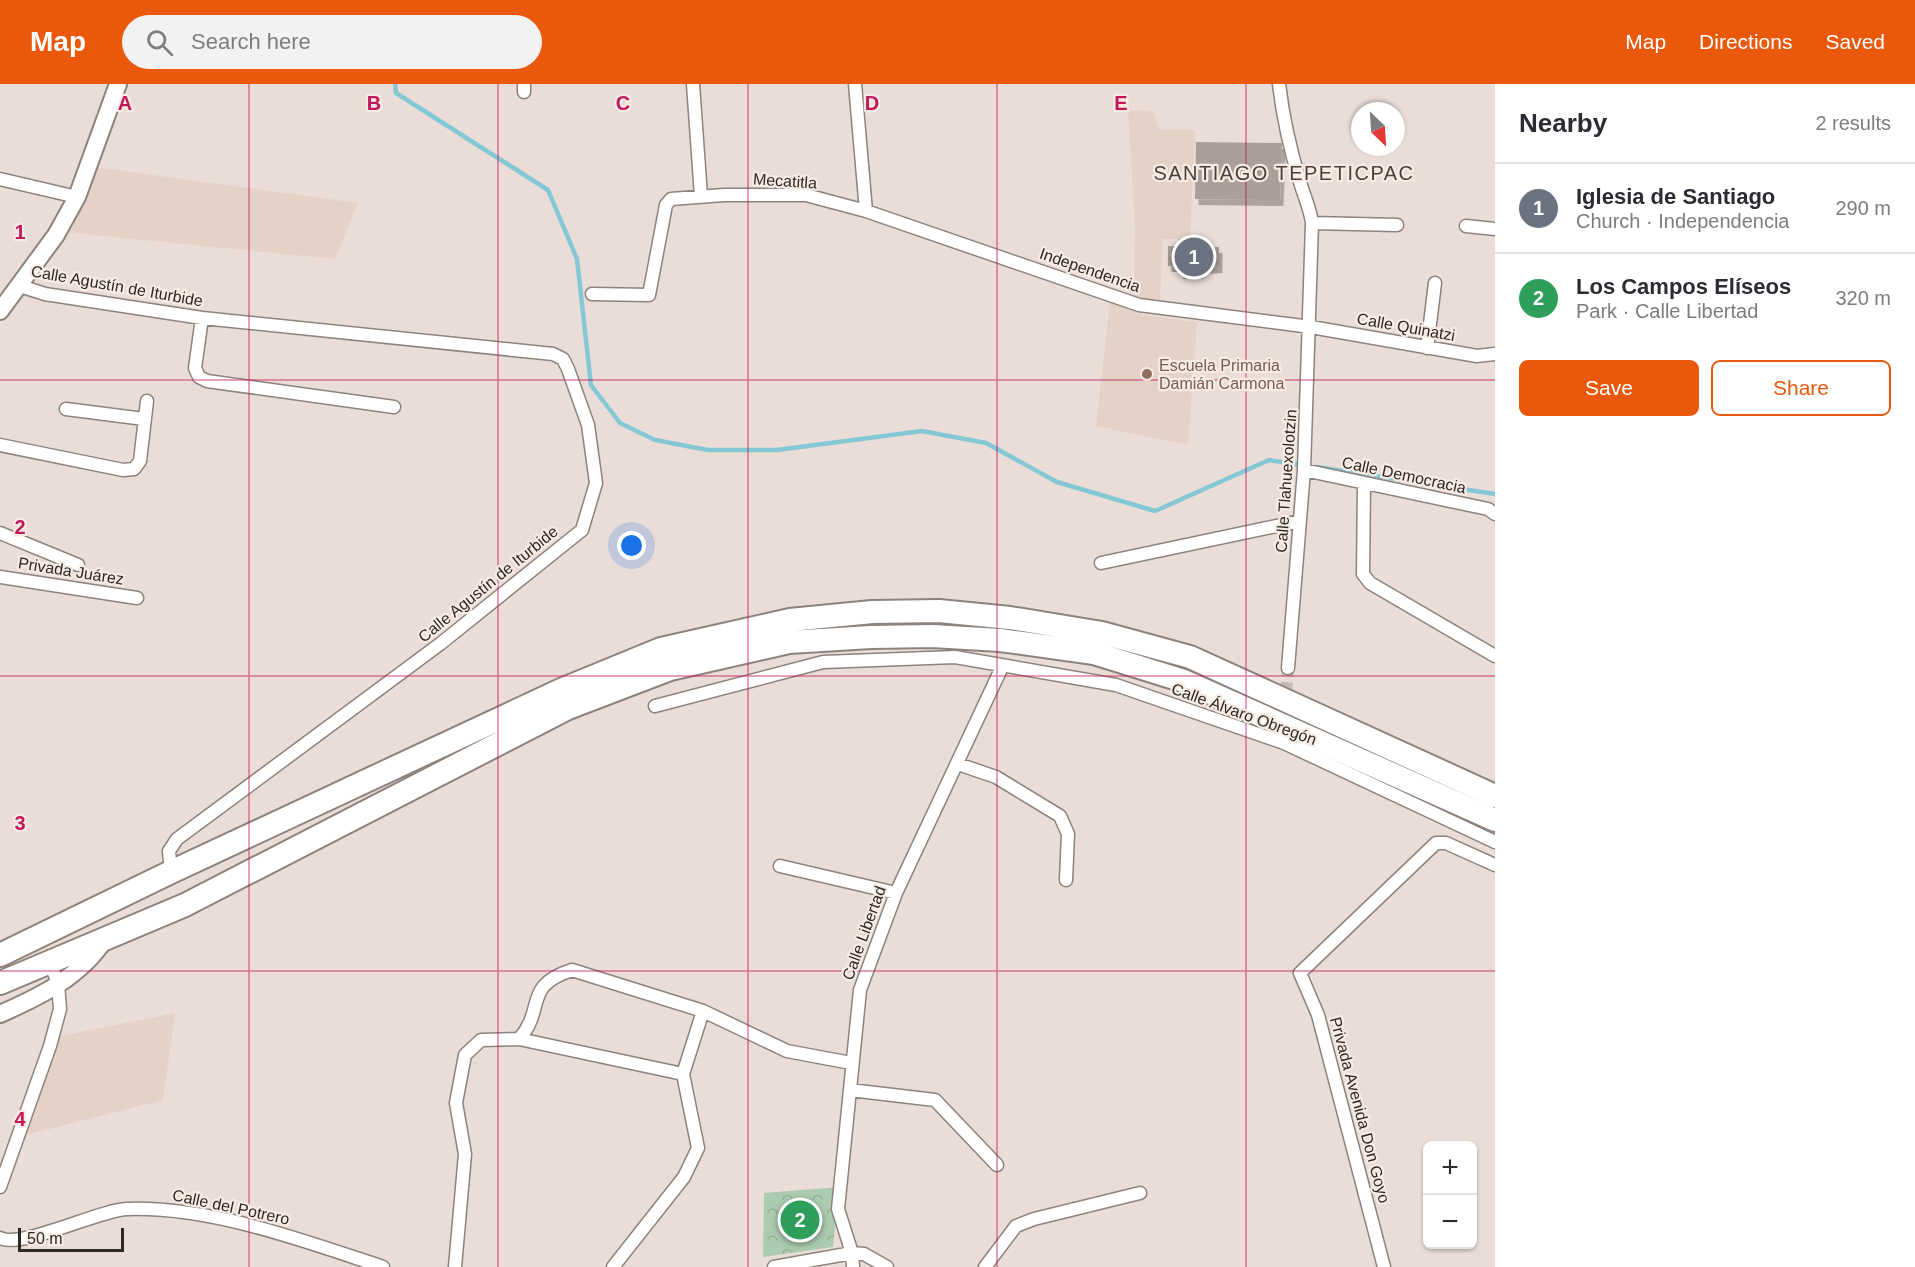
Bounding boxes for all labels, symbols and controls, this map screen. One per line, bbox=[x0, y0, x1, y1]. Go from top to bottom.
search box bbox=[122, 15, 542, 69]
text: Map bbox=[30, 26, 86, 57]
icon: search bbox=[143, 26, 176, 59]
text: Search here bbox=[191, 29, 311, 54]
text: Map bbox=[1625, 30, 1666, 53]
text: Directions bbox=[1699, 30, 1792, 53]
text: Saved bbox=[1825, 30, 1885, 53]
text: A bbox=[118, 92, 132, 114]
text: B bbox=[367, 92, 381, 114]
text: C bbox=[616, 92, 630, 114]
text: D bbox=[865, 92, 879, 114]
text: E bbox=[1114, 92, 1128, 114]
north arrow bbox=[1351, 102, 1405, 156]
text: Nearby bbox=[1519, 108, 1607, 138]
text: 2 results bbox=[1815, 112, 1891, 134]
district label: SANTIAGO TEPETICPAC bbox=[1153, 162, 1415, 184]
street label: Mecatitla bbox=[752, 170, 818, 192]
text: Iglesia de Santiago bbox=[1576, 184, 1775, 209]
text: 1 bbox=[1533, 197, 1544, 219]
text: 290 m bbox=[1835, 197, 1891, 219]
text: Church · Independencia bbox=[1576, 210, 1789, 232]
text: 1 bbox=[14, 221, 26, 243]
pin: 1 bbox=[1174, 234, 1214, 279]
street label: Independencia bbox=[1038, 245, 1142, 295]
street label: Calle Agustín de Iturbide bbox=[30, 262, 204, 310]
text: Los Campos Elíseos bbox=[1576, 274, 1791, 299]
text: 2 bbox=[1533, 287, 1544, 309]
text: 320 m bbox=[1835, 287, 1891, 309]
text: Park · Calle Libertad bbox=[1576, 300, 1758, 322]
street label: Calle Quinatzi bbox=[1355, 310, 1457, 344]
place label: Escuela Primaria Damián Carmona bbox=[1159, 357, 1284, 392]
button: Save bbox=[1519, 360, 1699, 416]
button: Share bbox=[1711, 360, 1891, 416]
marker: Escuela Primaria Damián Carmona bbox=[1140, 367, 1154, 381]
street label: Calle Tlahuexolotzin bbox=[1273, 409, 1299, 553]
street label: Calle Democracia bbox=[1340, 454, 1468, 496]
text: 2 bbox=[14, 516, 26, 538]
street label: Calle Agustín de Iturbide bbox=[415, 522, 561, 645]
your location bbox=[617, 531, 646, 560]
street label: Privada Juárez bbox=[17, 554, 125, 588]
street label: Calle Álvaro Obregón bbox=[1169, 679, 1319, 748]
text: 3 bbox=[14, 812, 26, 834]
street label: Calle Libertad bbox=[839, 884, 889, 982]
street label: Privada Avenida Don Goyo bbox=[1327, 1015, 1393, 1205]
text: 4 bbox=[14, 1108, 26, 1130]
map controls bbox=[1423, 1141, 1477, 1249]
button: + bbox=[1423, 1141, 1477, 1195]
street label: Calle del Potrero bbox=[171, 1186, 291, 1228]
button: − bbox=[1423, 1195, 1477, 1249]
pin: 2 bbox=[780, 1198, 820, 1242]
scale bar bbox=[18, 1225, 124, 1252]
text: 50 m bbox=[27, 1230, 63, 1247]

